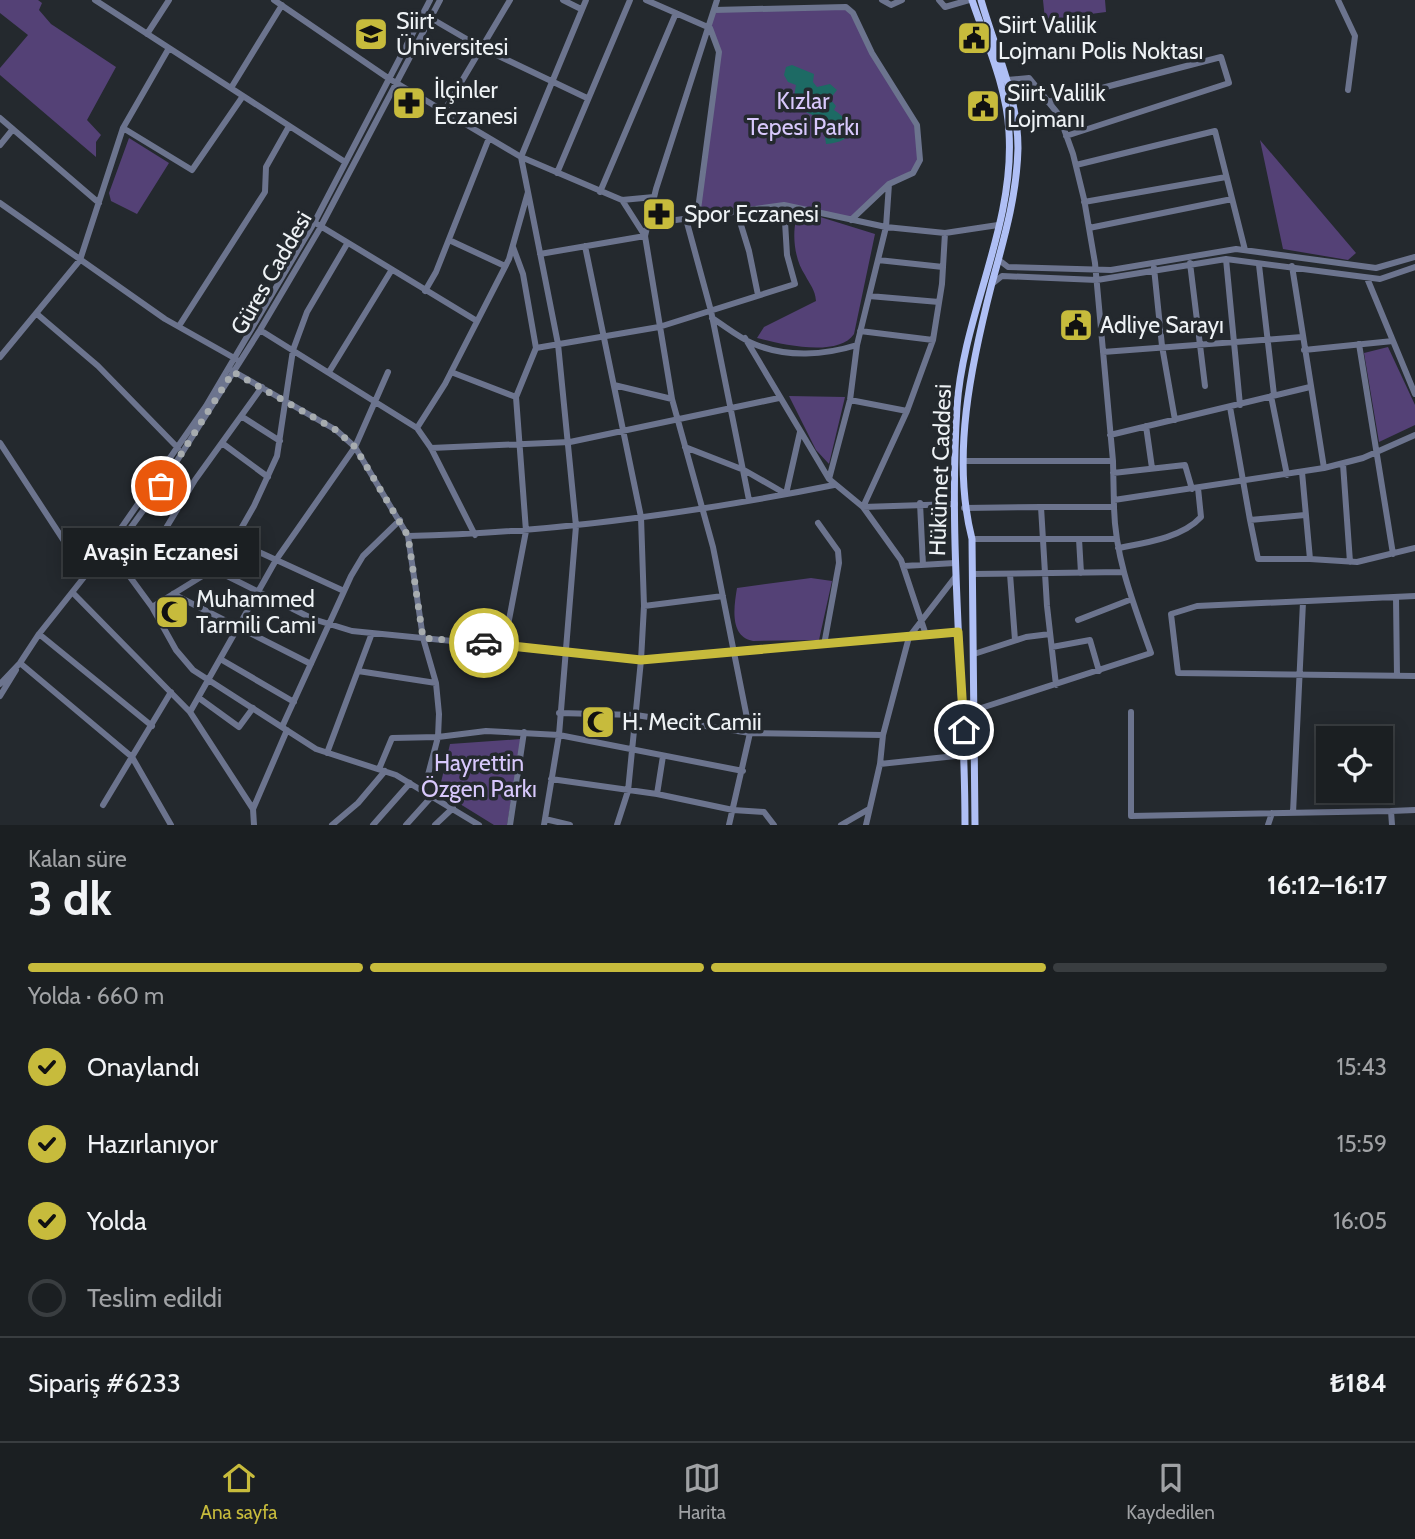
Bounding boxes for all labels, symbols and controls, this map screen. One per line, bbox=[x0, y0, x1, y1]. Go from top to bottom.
place label: Siirt Üniversitesi bbox=[396, 7, 508, 61]
place label: Siirt Valilik Lojmanı Polis Noktası bbox=[998, 11, 1203, 65]
school or university icon: Siirt Üniversitesi bbox=[352, 15, 390, 53]
public building icon: Siirt Valilik Lojmanı Polis Noktası bbox=[955, 19, 993, 57]
place label: İlçinler Eczanesi bbox=[434, 76, 518, 130]
place label: Siirt Valilik Lojmanı bbox=[1007, 79, 1106, 133]
pharmacy icon: İlçinler Eczanesi bbox=[390, 84, 428, 122]
park label: Kızlar Tepesi Parkı bbox=[747, 87, 859, 141]
public building icon: Siirt Valilik Lojmanı bbox=[964, 87, 1002, 125]
pharmacy icon: Spor Eczanesi bbox=[640, 195, 678, 233]
place label: Spor Eczanesi bbox=[684, 200, 819, 228]
street label: Güres Caddesi bbox=[224, 206, 318, 340]
public building icon: Adliye Sarayı bbox=[1057, 306, 1095, 344]
place label: Adliye Sarayı bbox=[1100, 311, 1224, 339]
street label: Hükümet Caddesi bbox=[923, 383, 957, 557]
pin bbox=[131, 456, 191, 516]
icon: bag bbox=[142, 467, 180, 505]
callout: Avaşin Eczanesi bbox=[63, 528, 259, 577]
text: Avaşin Eczanesi bbox=[84, 538, 238, 566]
place label: Muhammed Tarmili Cami bbox=[196, 585, 316, 639]
mosque icon: Muhammed Tarmili Cami bbox=[153, 593, 191, 631]
courier bbox=[449, 608, 519, 678]
icon: car bbox=[465, 624, 503, 662]
pin bbox=[934, 700, 994, 760]
mosque icon: H. Mecit Camii bbox=[579, 703, 617, 741]
place label: H. Mecit Camii bbox=[622, 708, 762, 736]
icon: home bbox=[945, 711, 983, 749]
map controls bbox=[1316, 726, 1393, 803]
button: locate bbox=[1316, 726, 1393, 803]
park label: Hayrettin Özgen Parkı bbox=[421, 749, 537, 803]
text: Kalan süre bbox=[28, 845, 127, 873]
text: 16:12–16:17 bbox=[1267, 869, 1387, 901]
text: 3 dk bbox=[28, 871, 112, 927]
text: Yolda · 660 m bbox=[28, 982, 164, 1010]
icon: check bbox=[28, 1048, 66, 1086]
text: Onaylandı bbox=[87, 1051, 200, 1083]
text: 15:43 bbox=[1337, 1053, 1387, 1081]
icon: check bbox=[28, 1125, 66, 1163]
text: Hazırlanıyor bbox=[87, 1128, 218, 1160]
text: 15:59 bbox=[1337, 1130, 1387, 1158]
icon: check bbox=[28, 1202, 66, 1240]
text: Yolda bbox=[87, 1205, 147, 1237]
text: 16:05 bbox=[1333, 1207, 1387, 1235]
text: Teslim edildi bbox=[87, 1282, 222, 1314]
text: Sipariş #6233 bbox=[28, 1367, 181, 1399]
text: ₺184 bbox=[1330, 1367, 1387, 1399]
tab: Ana sayfa bbox=[200, 1459, 277, 1524]
tab: Harita bbox=[678, 1459, 726, 1524]
tab: Kaydedilen bbox=[1126, 1459, 1215, 1524]

